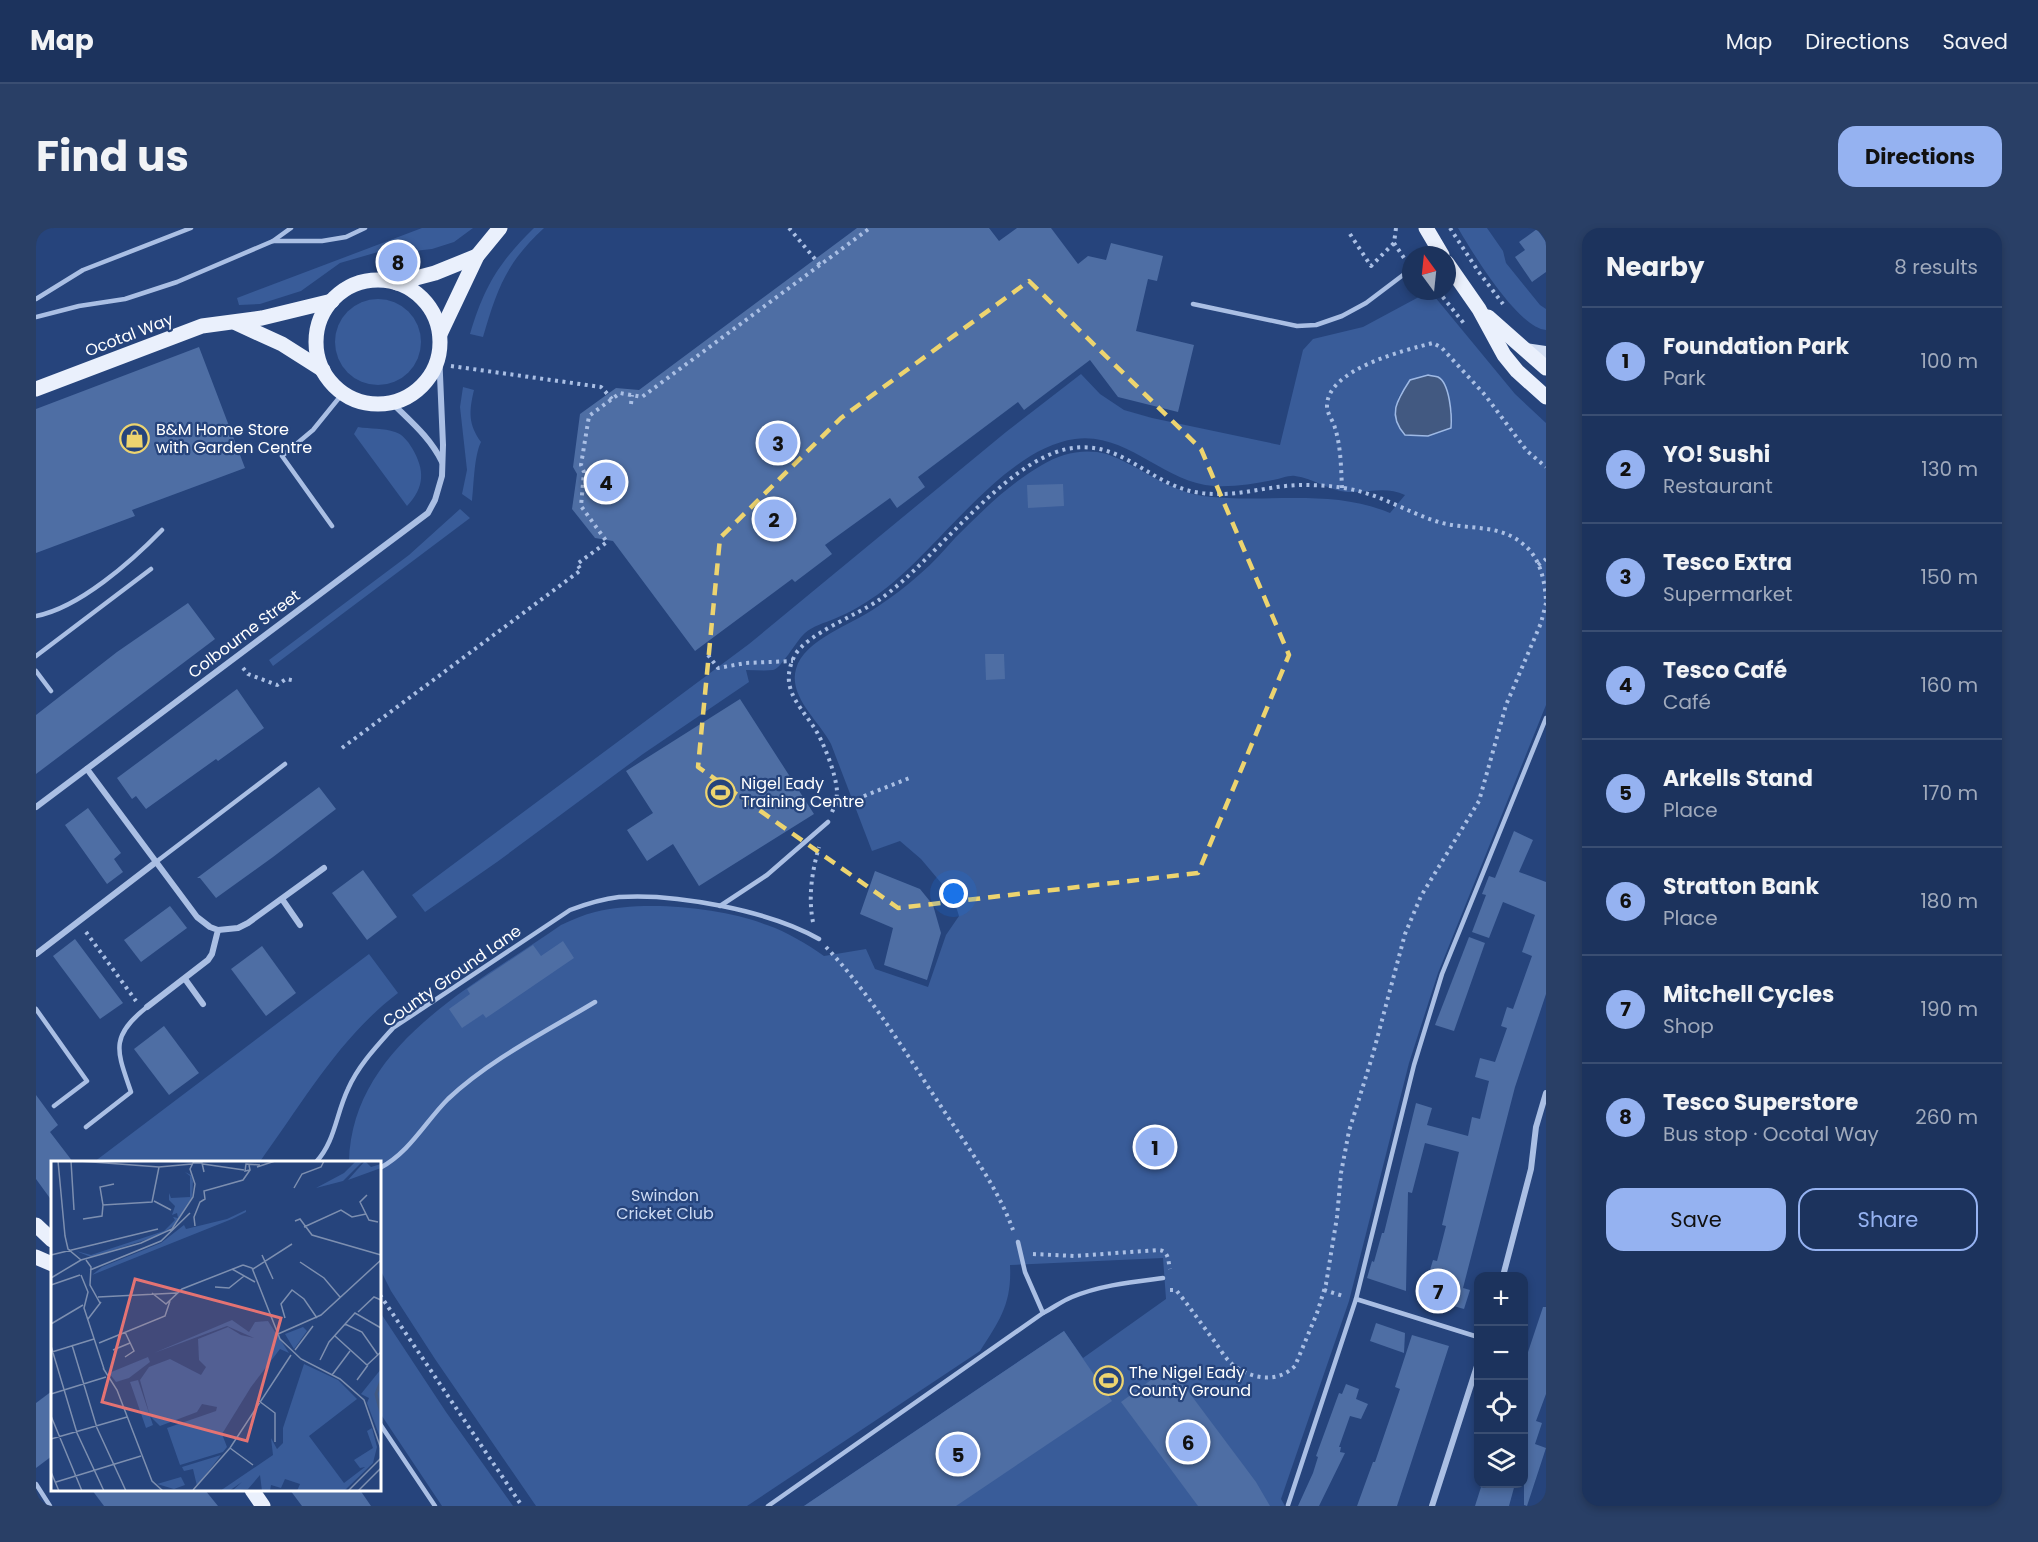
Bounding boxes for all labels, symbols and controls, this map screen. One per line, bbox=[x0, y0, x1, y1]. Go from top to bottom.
text: Map bbox=[30, 21, 94, 60]
text: Map bbox=[1726, 27, 1772, 56]
text: Directions bbox=[1805, 27, 1909, 56]
text: Saved bbox=[1942, 27, 2008, 56]
button: Directions bbox=[1838, 126, 2002, 187]
text: Find us bbox=[36, 127, 189, 186]
pin: 8 bbox=[378, 240, 418, 285]
north arrow bbox=[1402, 246, 1456, 300]
text: Nearby bbox=[1606, 249, 1704, 285]
text: 8 results bbox=[1894, 253, 1978, 281]
street label: Ocotal Way bbox=[82, 308, 176, 362]
text: Foundation Park bbox=[1663, 331, 1849, 362]
text: 1 bbox=[1622, 347, 1629, 375]
text: 100 m bbox=[1921, 347, 1978, 375]
text: Park bbox=[1663, 364, 1706, 392]
place label: B&M Home Store with Garden Centre bbox=[156, 418, 312, 459]
pin: 3 bbox=[758, 420, 798, 466]
shop icon: B&M Home Store with Garden Centre bbox=[119, 422, 151, 454]
text: YO! Sushi bbox=[1663, 439, 1770, 470]
text: 2 bbox=[1620, 455, 1631, 483]
text: 130 m bbox=[1921, 455, 1978, 483]
pin: 4 bbox=[586, 460, 626, 504]
text: Restaurant bbox=[1663, 472, 1773, 500]
pin: 2 bbox=[754, 496, 794, 542]
text: Tesco Extra bbox=[1663, 547, 1792, 578]
text: 3 bbox=[1619, 563, 1632, 591]
text: 150 m bbox=[1921, 563, 1978, 591]
text: Supermarket bbox=[1663, 580, 1792, 608]
street label: Colbourne Street bbox=[183, 584, 305, 684]
text: Tesco Café bbox=[1663, 655, 1787, 686]
text: 4 bbox=[1619, 671, 1632, 699]
text: 160 m bbox=[1920, 671, 1978, 699]
text: Café bbox=[1663, 688, 1711, 716]
text: Arkells Stand bbox=[1663, 763, 1813, 794]
place label: Nigel Eady Training Centre bbox=[741, 772, 864, 813]
sports icon: Nigel Eady Training Centre bbox=[704, 776, 736, 808]
text: 5 bbox=[1619, 779, 1632, 807]
text: 170 m bbox=[1922, 779, 1978, 807]
text: Place bbox=[1663, 796, 1718, 824]
text: Stratton Bank bbox=[1663, 871, 1819, 902]
your location bbox=[939, 879, 968, 908]
text: 6 bbox=[1619, 887, 1632, 915]
text: 180 m bbox=[1920, 887, 1978, 915]
text: Place bbox=[1663, 904, 1718, 932]
street label: County Ground Lane bbox=[378, 919, 526, 1033]
text: Mitchell Cycles bbox=[1663, 979, 1834, 1010]
text: 7 bbox=[1620, 995, 1631, 1023]
text: 190 m bbox=[1921, 995, 1978, 1023]
text: Shop bbox=[1663, 1012, 1714, 1040]
text: Tesco Superstore bbox=[1663, 1087, 1858, 1118]
text: 8 bbox=[1619, 1103, 1632, 1131]
text: 260 m bbox=[1915, 1103, 1978, 1131]
text: Bus stop · Ocotal Way bbox=[1663, 1120, 1879, 1148]
pin: 1 bbox=[1136, 1124, 1174, 1170]
inset map bbox=[51, 1161, 381, 1491]
park label: Swindon Cricket Club bbox=[616, 1184, 714, 1225]
button: Save bbox=[1606, 1188, 1786, 1251]
button: Share bbox=[1798, 1188, 1978, 1251]
pin: 7 bbox=[1418, 1268, 1458, 1314]
map controls bbox=[1474, 1272, 1528, 1488]
button: + bbox=[1474, 1272, 1528, 1326]
button: − bbox=[1474, 1326, 1528, 1380]
place label: The Nigel Eady County Ground bbox=[1129, 1361, 1251, 1402]
sports icon: The Nigel Eady County Ground bbox=[1092, 1365, 1124, 1397]
button: locate bbox=[1474, 1380, 1528, 1434]
pin: 6 bbox=[1168, 1420, 1208, 1464]
pin: 5 bbox=[938, 1432, 978, 1476]
button: layers bbox=[1474, 1434, 1528, 1488]

